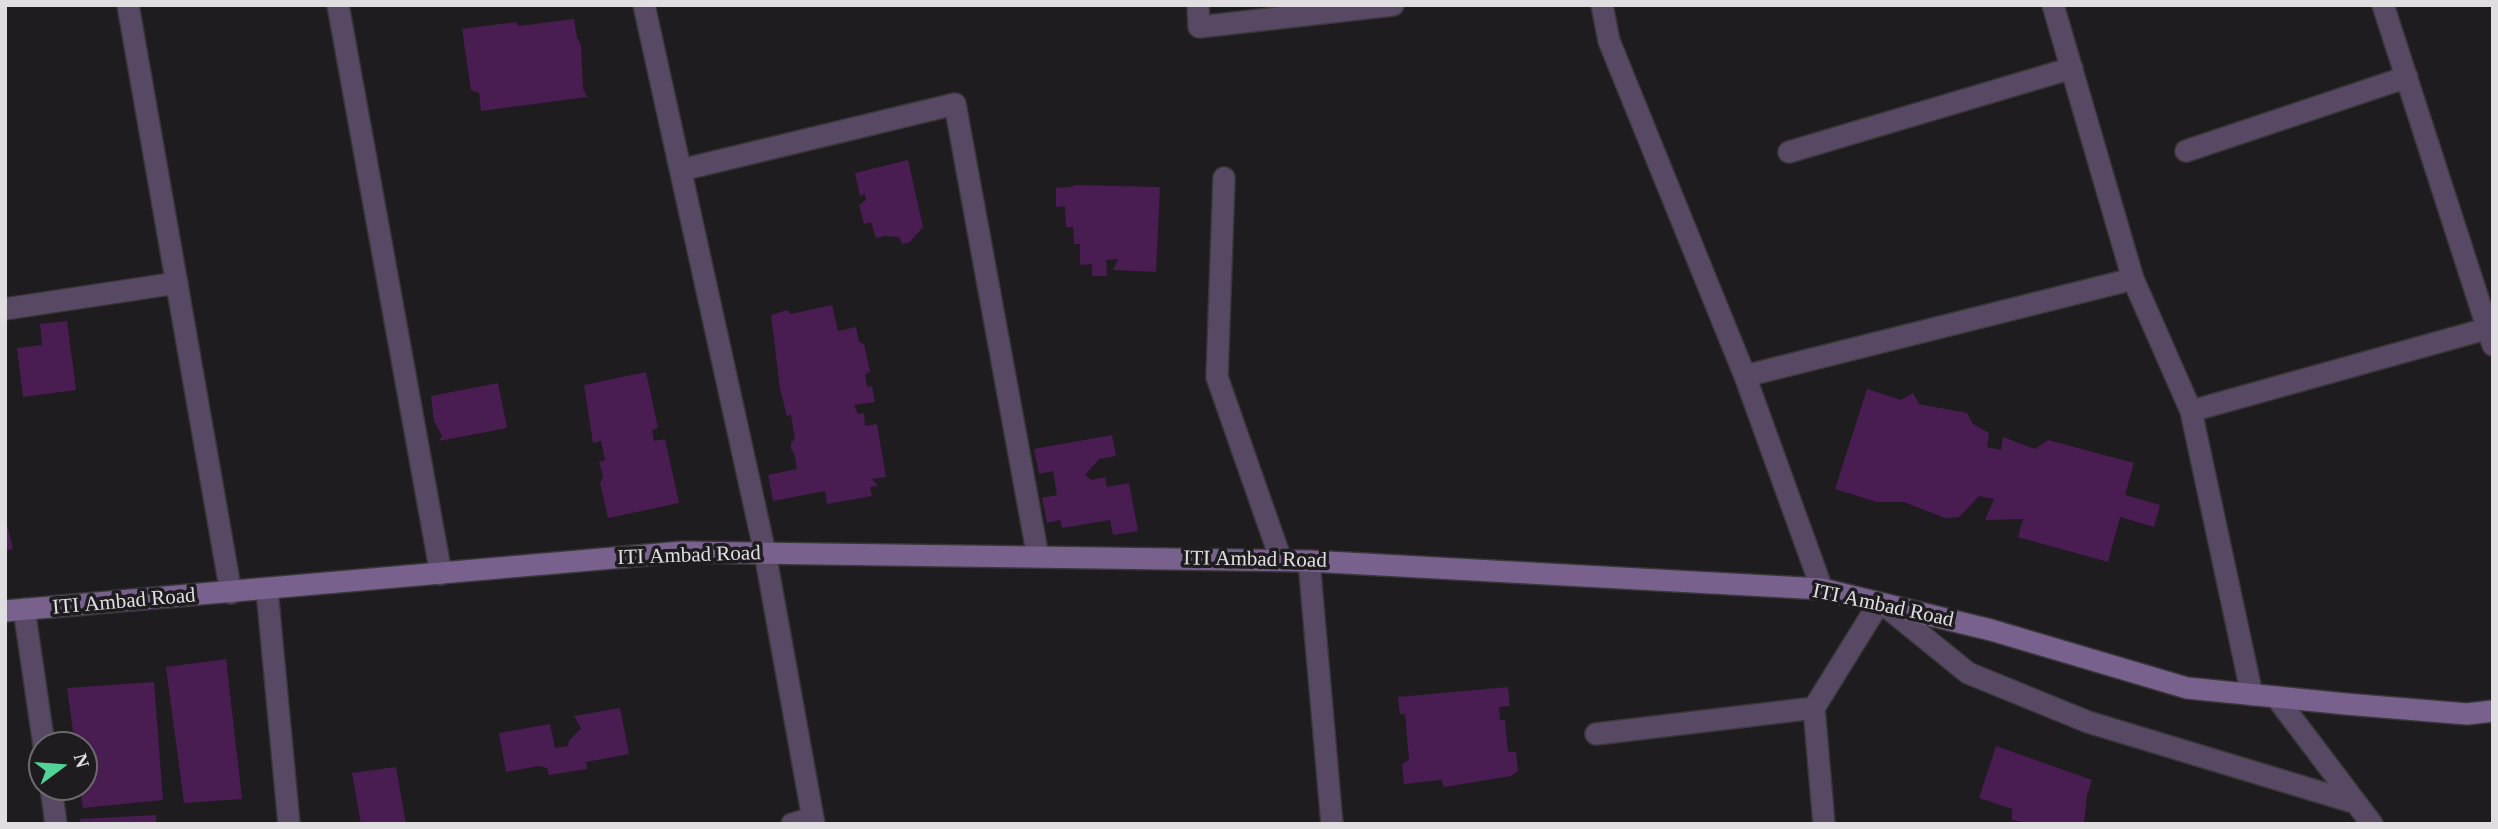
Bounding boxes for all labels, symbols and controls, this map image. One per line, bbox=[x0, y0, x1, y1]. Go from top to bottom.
street label: ITI Ambad Road bbox=[617, 541, 761, 571]
street label: ITI Ambad Road bbox=[1183, 546, 1327, 574]
street label: ITI Ambad Road bbox=[1810, 579, 1956, 633]
street label: ITI Ambad Road bbox=[51, 583, 197, 621]
north arrow bbox=[28, 731, 98, 801]
text: N bbox=[70, 751, 94, 770]

